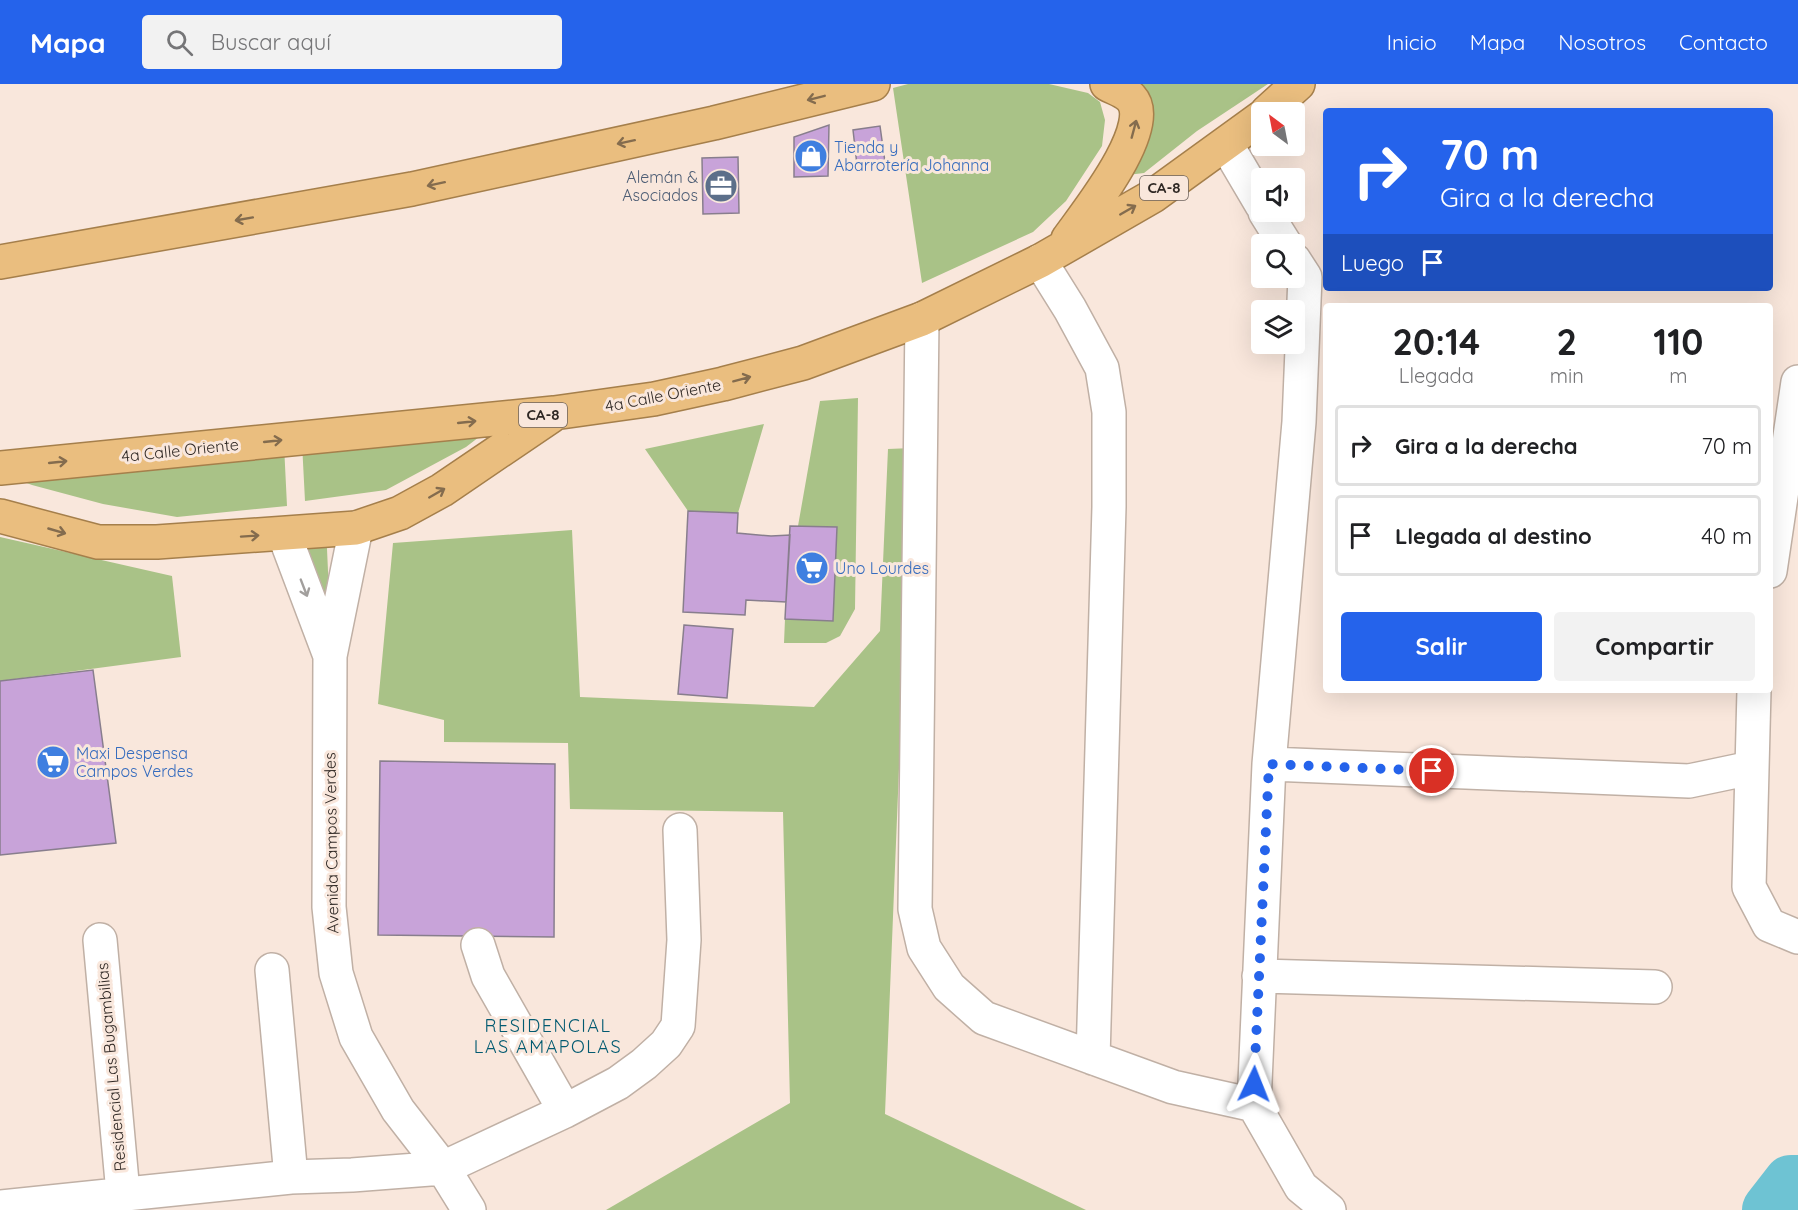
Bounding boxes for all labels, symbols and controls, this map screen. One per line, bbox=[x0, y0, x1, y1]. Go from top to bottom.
search box bbox=[142, 15, 562, 69]
text: Mapa bbox=[30, 25, 106, 60]
icon: search bbox=[163, 26, 196, 59]
text: Buscar aquí bbox=[211, 28, 331, 56]
text: Inicio bbox=[1387, 29, 1437, 55]
text: Mapa bbox=[1470, 29, 1525, 55]
text: Nosotros bbox=[1558, 29, 1646, 55]
text: Contacto bbox=[1679, 29, 1768, 55]
one-way arrow bbox=[807, 92, 826, 104]
north arrow bbox=[1251, 102, 1305, 156]
map controls bbox=[1251, 102, 1305, 354]
one-way arrow bbox=[1128, 120, 1140, 139]
text: 70 m bbox=[1440, 128, 1539, 181]
icon: right bbox=[1341, 132, 1419, 210]
one-way arrow bbox=[617, 137, 636, 148]
place label: Tienda y Abarrotería Johanna bbox=[834, 137, 989, 175]
shop icon: Tienda y Abarrotería Johanna bbox=[793, 138, 829, 174]
place label: Alemán & Asociados bbox=[622, 167, 698, 205]
office icon: Alemán & Asociados bbox=[703, 168, 739, 204]
button: sound bbox=[1251, 168, 1305, 222]
road number: CA-8 bbox=[1140, 176, 1188, 200]
one-way arrow bbox=[426, 179, 446, 190]
text: Gira a la derecha bbox=[1440, 180, 1654, 214]
one-way arrow bbox=[1119, 204, 1136, 216]
one-way arrow bbox=[234, 214, 254, 225]
button: search bbox=[1251, 234, 1305, 288]
icon: arrive bbox=[1416, 246, 1449, 279]
text: Luego bbox=[1341, 249, 1404, 277]
button: layers bbox=[1251, 300, 1305, 354]
text: 20:14 bbox=[1393, 319, 1480, 364]
text: 2 bbox=[1556, 319, 1577, 364]
text: 110 bbox=[1653, 319, 1703, 364]
text: Llegada bbox=[1399, 363, 1474, 388]
text: min bbox=[1550, 363, 1584, 388]
text: m bbox=[1669, 363, 1688, 388]
one-way arrow bbox=[733, 373, 752, 384]
street label: 4a Calle Oriente bbox=[603, 374, 723, 416]
road number: CA-8 bbox=[519, 403, 567, 427]
one-way arrow bbox=[457, 416, 477, 427]
icon: right bbox=[1344, 429, 1377, 462]
text: Gira a la derecha bbox=[1395, 432, 1578, 460]
text: 70 m bbox=[1702, 432, 1752, 460]
street label: 4a Calle Oriente bbox=[120, 434, 240, 466]
one-way arrow bbox=[263, 435, 283, 446]
one-way arrow bbox=[48, 456, 68, 467]
one-way arrow bbox=[428, 487, 445, 499]
icon: arrive bbox=[1344, 519, 1377, 552]
text: Llegada al destino bbox=[1395, 522, 1592, 550]
text: 40 m bbox=[1701, 522, 1752, 550]
one-way arrow bbox=[47, 526, 66, 537]
one-way arrow bbox=[239, 530, 259, 541]
supermarket icon: Uno Lourdes bbox=[794, 550, 830, 586]
place label: Uno Lourdes bbox=[835, 558, 929, 578]
one-way arrow bbox=[300, 579, 311, 597]
button: Salir bbox=[1341, 612, 1542, 681]
button: Compartir bbox=[1554, 612, 1755, 681]
place label: Maxi Despensa Campos Verdes bbox=[76, 743, 193, 781]
supermarket icon: Maxi Despensa Campos Verdes bbox=[35, 744, 71, 780]
pin bbox=[1406, 745, 1457, 796]
street label: Avenida Campos Verdes bbox=[319, 752, 343, 934]
icon: arrive bbox=[1415, 754, 1448, 787]
street label: Residencial Las Bugambilias bbox=[92, 962, 130, 1172]
district label: RESIDENCIAL LAS AMAPOLAS bbox=[474, 1014, 622, 1058]
position arrow bbox=[1222, 1052, 1286, 1116]

